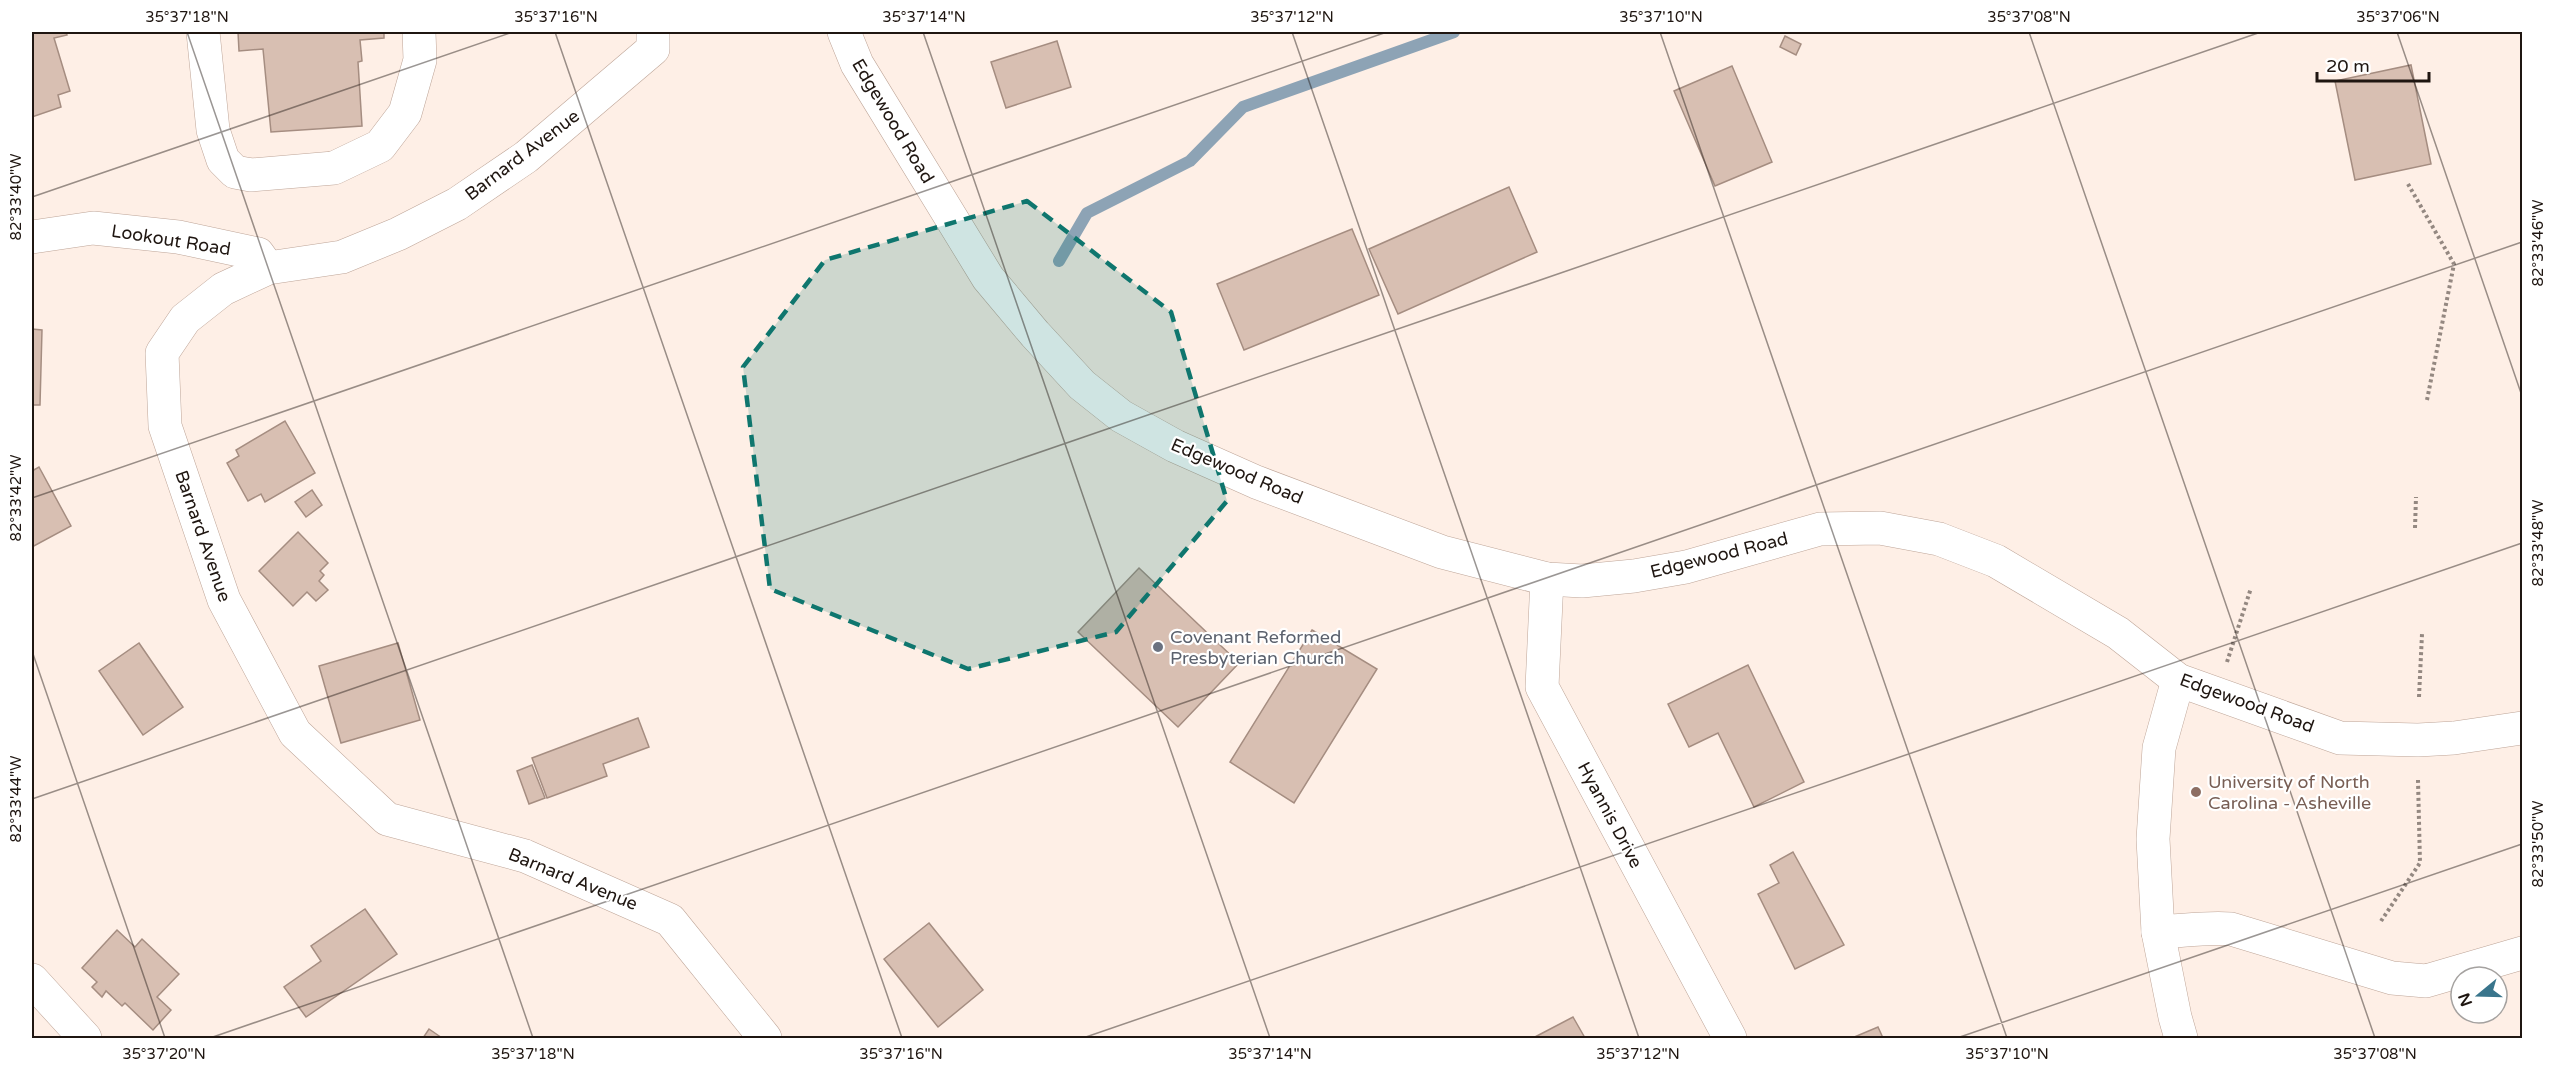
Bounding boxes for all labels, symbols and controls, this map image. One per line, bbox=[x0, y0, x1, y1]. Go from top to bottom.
text: 35°37'18"N bbox=[145, 8, 229, 26]
text: 35°37'16"N bbox=[514, 8, 598, 26]
text: 35°37'14"N bbox=[882, 8, 966, 26]
text: 35°37'12"N bbox=[1250, 8, 1334, 26]
text: 35°37'10"N bbox=[1619, 8, 1703, 26]
text: 35°37'08"N bbox=[1987, 8, 2071, 26]
text: 35°37'06"N bbox=[2356, 8, 2440, 26]
scale bar bbox=[2317, 45, 2430, 83]
street label: Edgewood Road bbox=[847, 55, 939, 187]
text: 20 m bbox=[2326, 55, 2370, 77]
street label: Barnard Avenue bbox=[460, 105, 584, 205]
text: 82°33'40"W bbox=[7, 154, 25, 240]
text: 82°33'46"W bbox=[2529, 200, 2547, 286]
street label: Lookout Road bbox=[110, 220, 232, 260]
street label: Edgewood Road bbox=[1168, 433, 1306, 509]
text: 82°33'42"W bbox=[7, 455, 25, 541]
street label: Barnard Avenue bbox=[170, 467, 236, 605]
text: 82°33'48"W bbox=[2529, 500, 2547, 586]
street label: Edgewood Road bbox=[1648, 527, 1790, 583]
place label: Covenant Reformed Presbyterian Church bbox=[1170, 626, 1344, 669]
marker: Covenant Reformed Presbyterian Church bbox=[1151, 640, 1165, 654]
street label: Edgewood Road bbox=[2177, 668, 2317, 738]
text: 82°33'44"W bbox=[7, 756, 25, 842]
street label: Hyannis Drive bbox=[1573, 758, 1647, 872]
place label: University of North Carolina - Asheville bbox=[2208, 771, 2371, 814]
marker: University of North Carolina - Asheville bbox=[2189, 785, 2203, 799]
text: 82°33'50"W bbox=[2529, 801, 2547, 887]
street label: Barnard Avenue bbox=[505, 843, 641, 915]
north arrow bbox=[2449, 965, 2509, 1025]
text: N bbox=[2454, 990, 2477, 1009]
text: 35°37'20"N bbox=[122, 1045, 206, 1063]
text: 35°37'18"N bbox=[491, 1045, 575, 1063]
text: 35°37'16"N bbox=[859, 1045, 943, 1063]
text: 35°37'14"N bbox=[1228, 1045, 1312, 1063]
text: 35°37'12"N bbox=[1596, 1045, 1680, 1063]
text: 35°37'10"N bbox=[1965, 1045, 2049, 1063]
text: 35°37'08"N bbox=[2333, 1045, 2417, 1063]

